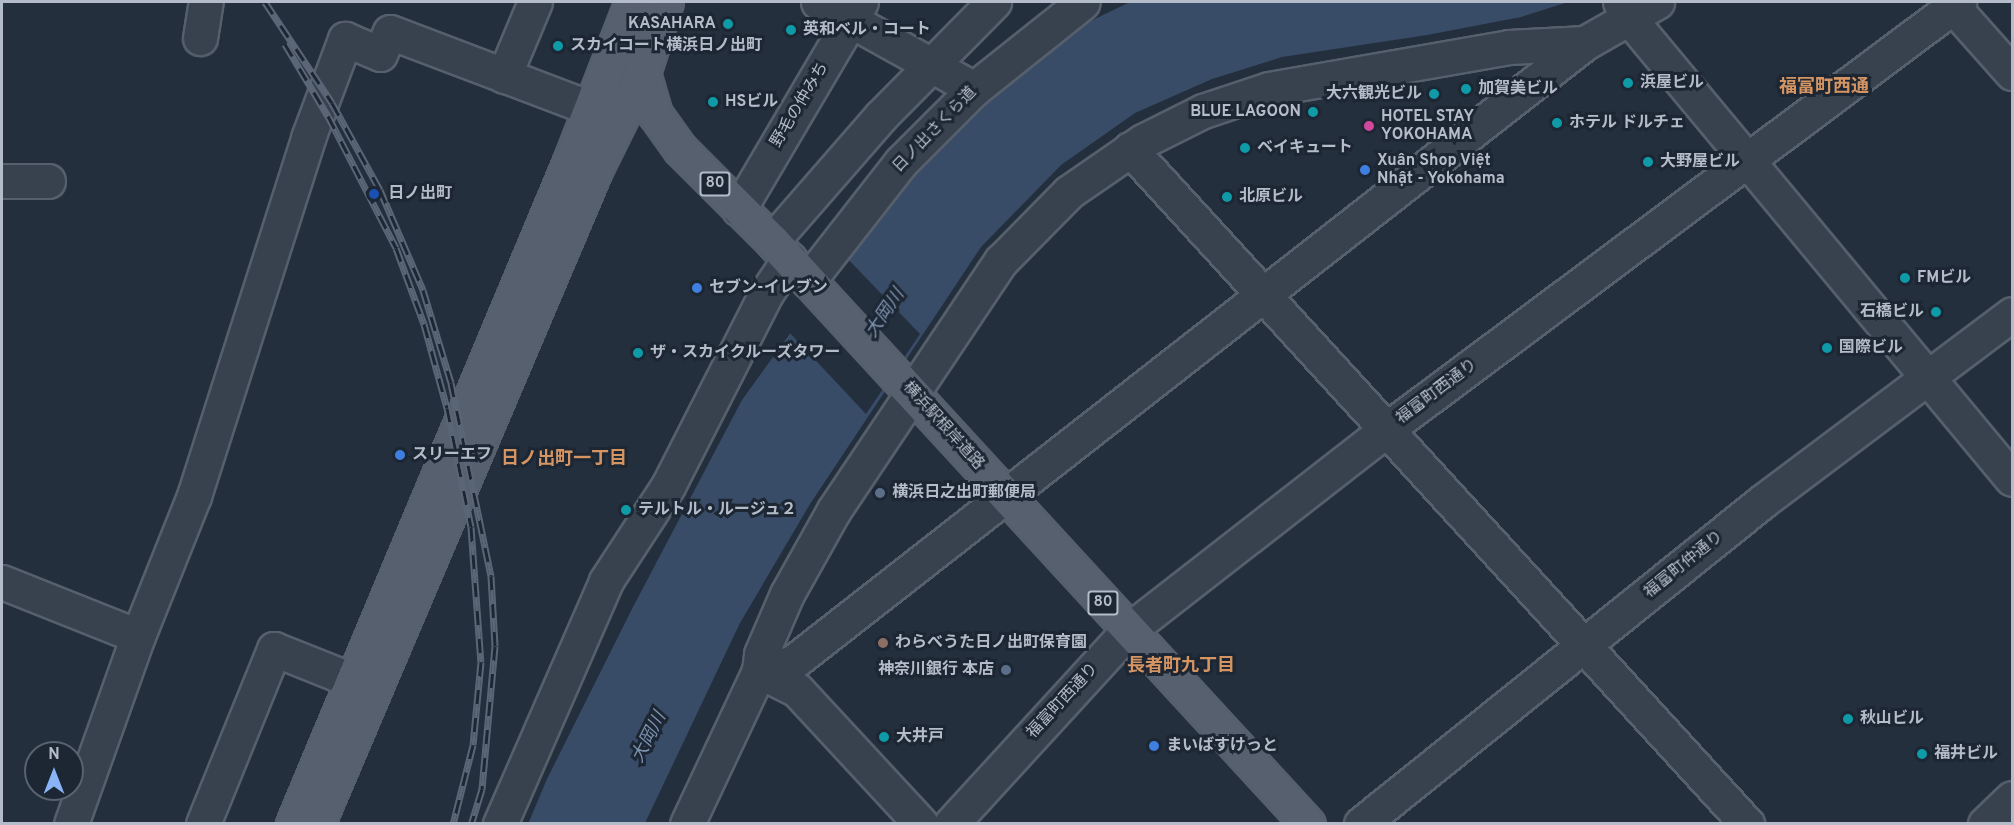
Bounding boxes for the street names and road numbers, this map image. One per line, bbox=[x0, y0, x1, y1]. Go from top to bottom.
street label: 野毛の仲みち bbox=[767, 59, 833, 151]
street label: 日ノ出さくら道 bbox=[889, 83, 981, 177]
road number: 80 bbox=[698, 172, 732, 196]
street label: 福富町西通り bbox=[1393, 355, 1481, 429]
street label: 横浜駅根岸道路 bbox=[898, 378, 988, 474]
street label: 福富町仲通り bbox=[1641, 527, 1727, 603]
road number: 80 bbox=[1086, 591, 1120, 615]
street label: 福富町西通り bbox=[1023, 659, 1103, 743]

